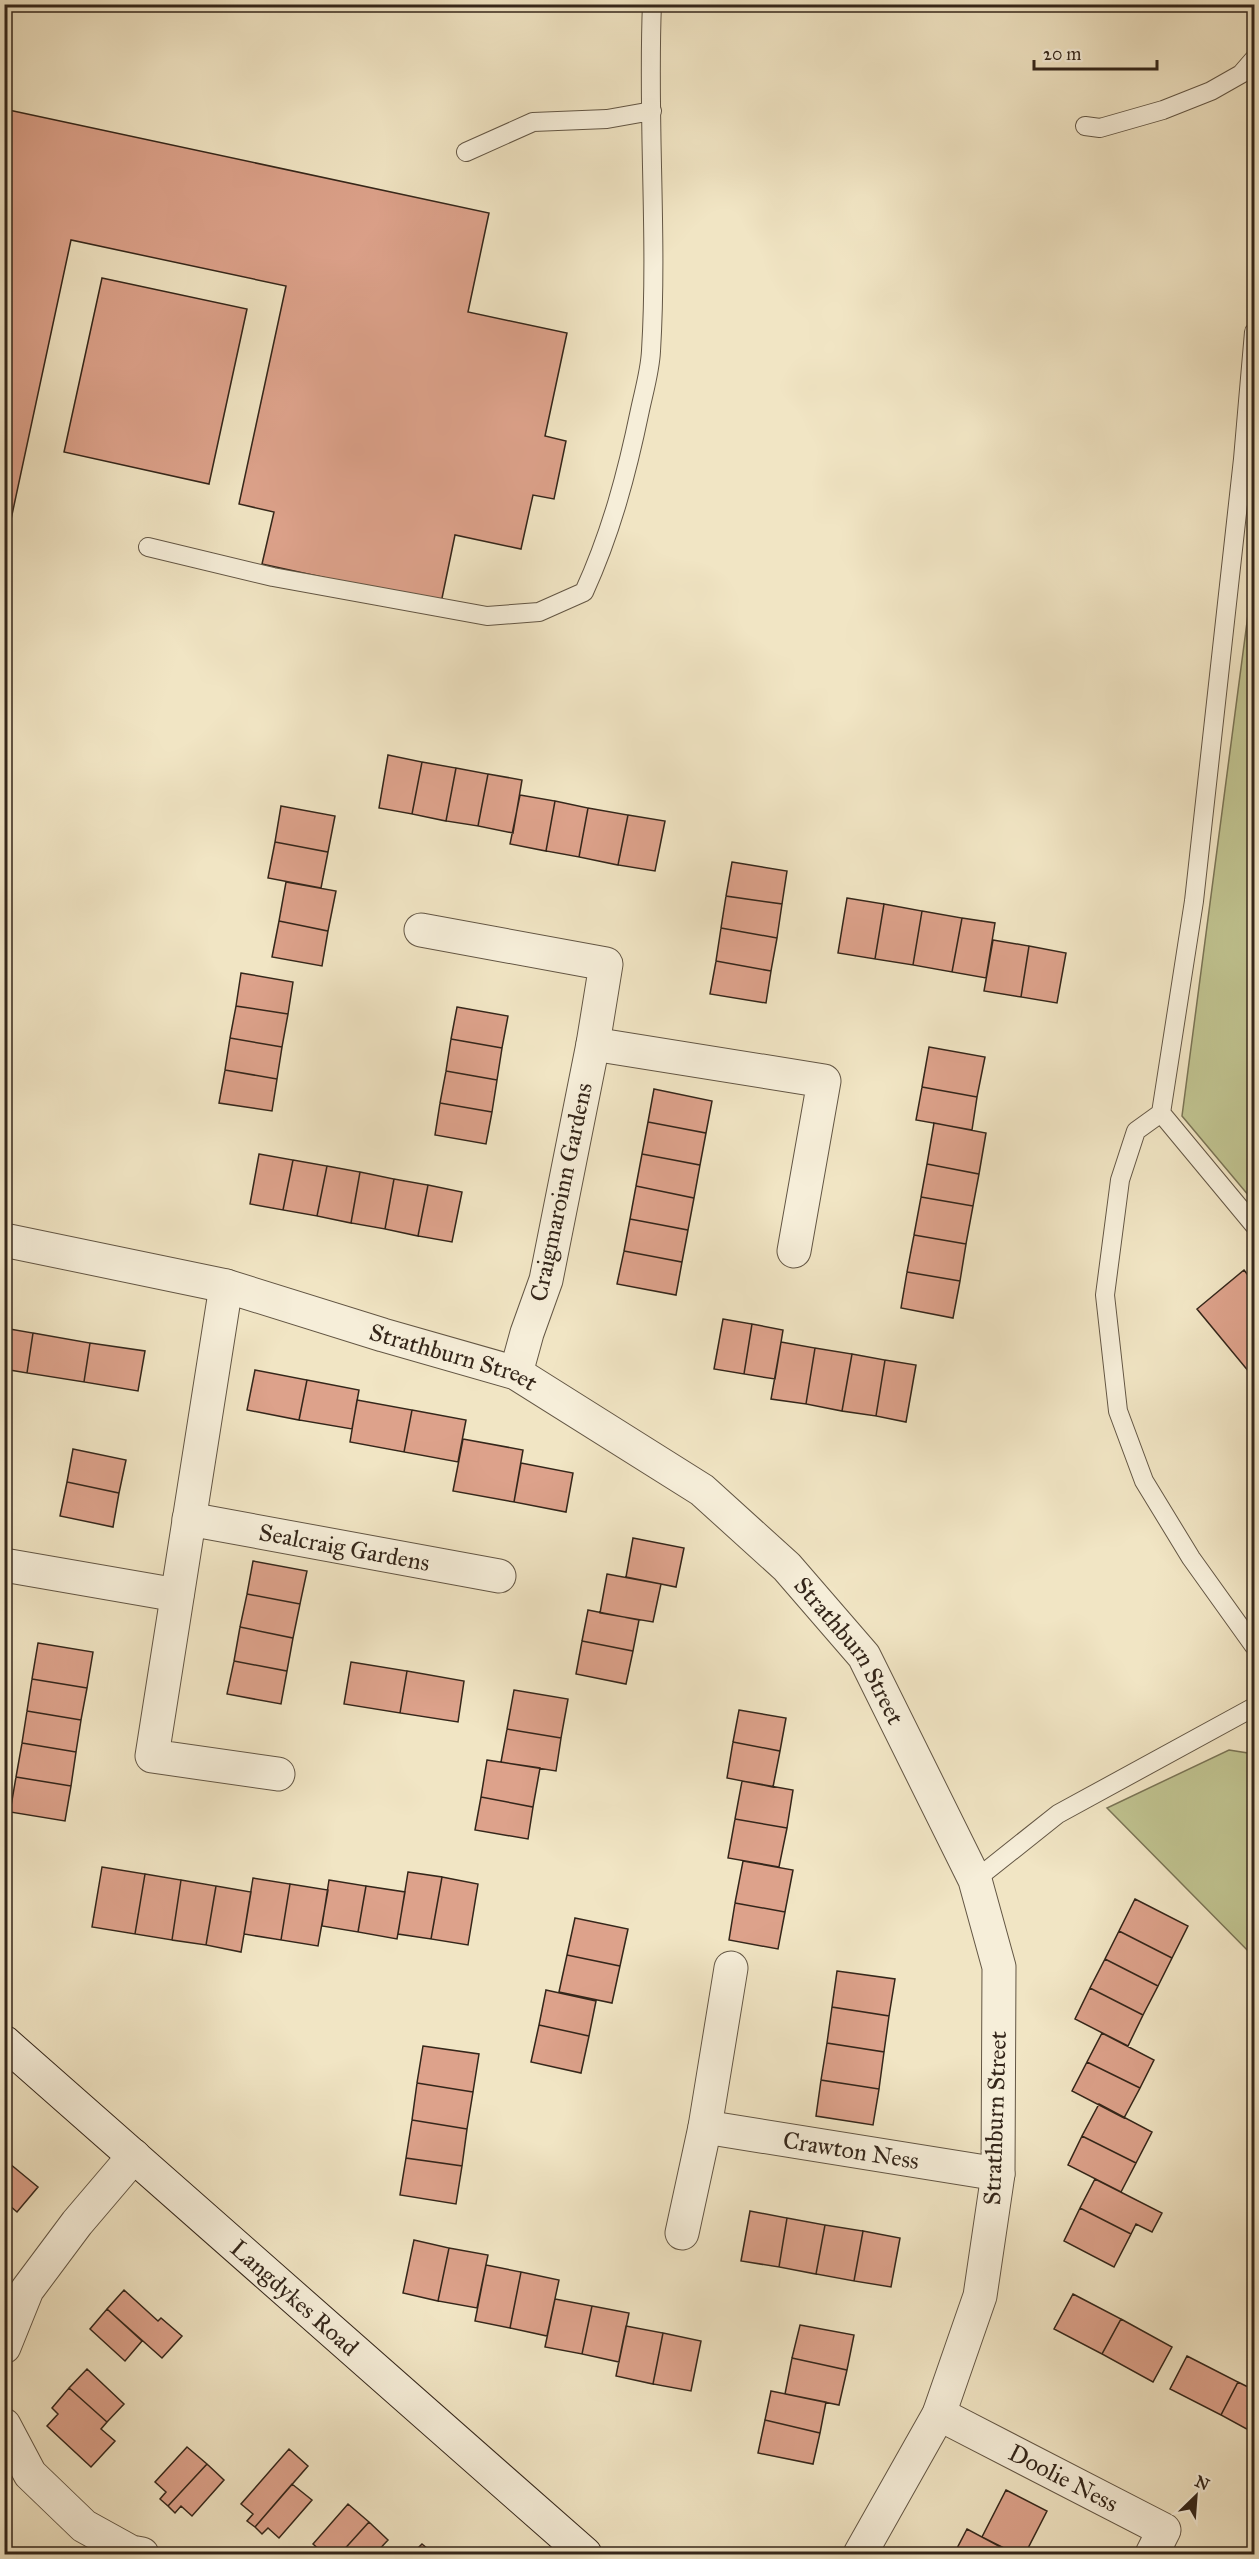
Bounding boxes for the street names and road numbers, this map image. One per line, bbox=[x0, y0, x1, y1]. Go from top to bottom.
street label: Craigmaroinn Gardens bbox=[523, 1080, 599, 1304]
street label: Strathburn Street bbox=[366, 1317, 544, 1398]
street label: Sealcraig Gardens bbox=[257, 1517, 432, 1578]
street label: Strathburn Street bbox=[787, 1571, 911, 1730]
street label: Strathburn Street bbox=[977, 2030, 1013, 2206]
street label: Crawton Ness bbox=[781, 2125, 921, 2176]
street label: Langdykes Road bbox=[224, 2233, 365, 2362]
street label: Doolie Ness bbox=[1004, 2438, 1123, 2519]

